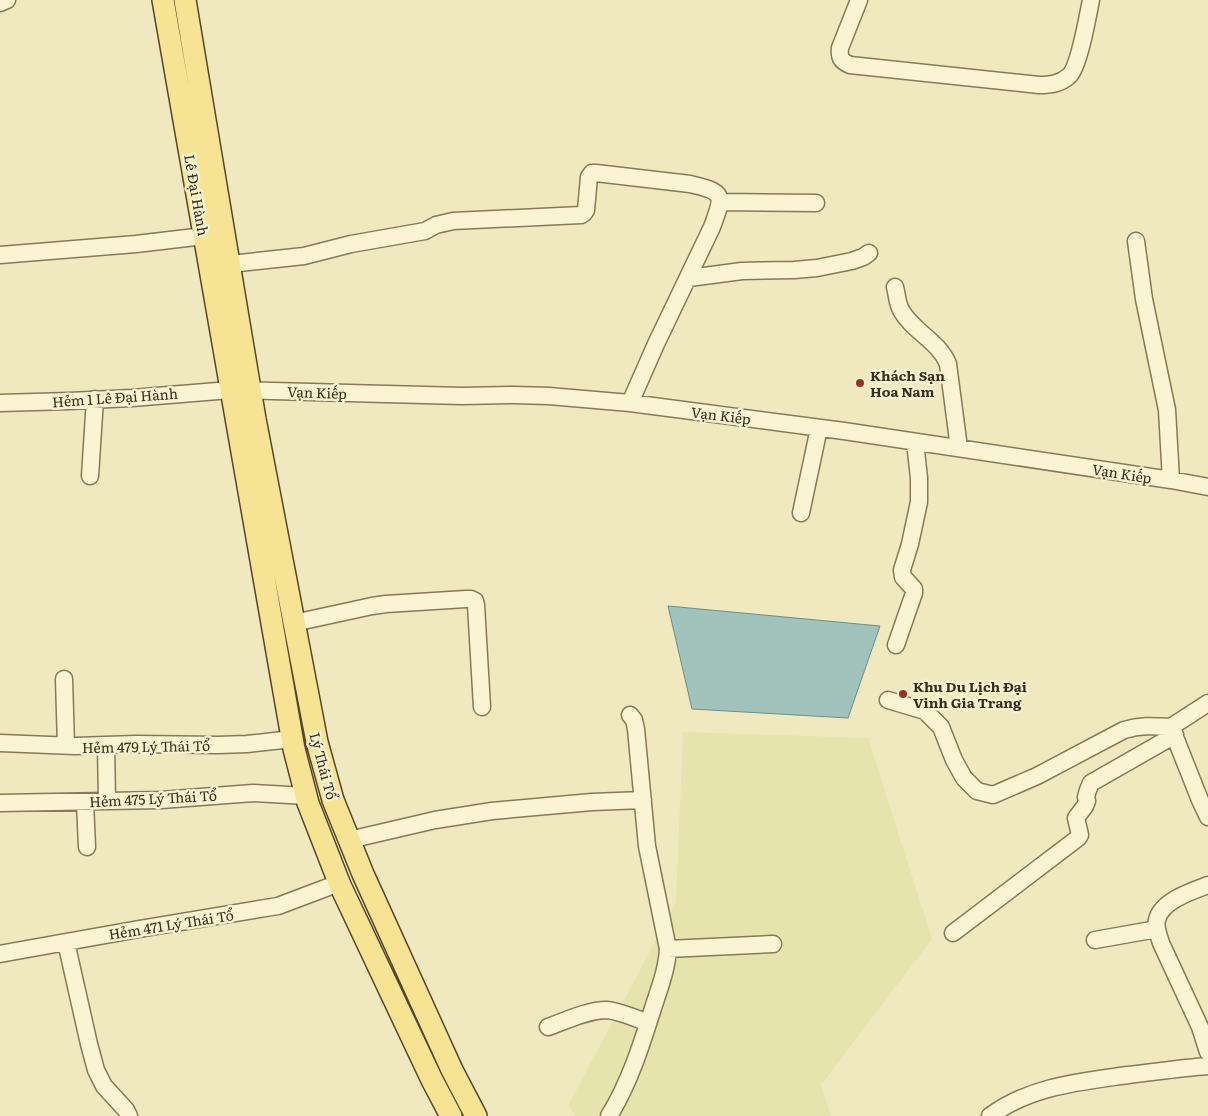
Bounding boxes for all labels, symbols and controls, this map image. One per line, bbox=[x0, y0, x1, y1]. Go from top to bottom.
street label: Lê Đại Hành bbox=[180, 153, 214, 237]
place label: Khách Sạn Hoa Nam bbox=[870, 365, 945, 401]
marker: Khách Sạn Hoa Nam bbox=[854, 377, 866, 389]
street label: Vạn Kiếp bbox=[287, 381, 347, 403]
street label: Hẻm 1 Lê Đại Hành bbox=[51, 383, 179, 411]
street label: Vạn Kiếp bbox=[690, 401, 752, 429]
street label: Vạn Kiếp bbox=[1091, 458, 1153, 488]
place label: Khu Du Lịch Đại Vinh Gia Trang bbox=[913, 676, 1027, 712]
marker: Khu Du Lịch Đại Vinh Gia Trang bbox=[897, 688, 909, 700]
street label: Lý Thái Tổ bbox=[305, 730, 343, 802]
street label: Hẻm 479 Lý Thái Tổ bbox=[82, 735, 210, 757]
street label: Hẻm 475 Lý Thái Tổ bbox=[89, 785, 217, 811]
street label: Hẻm 471 Lý Thái Tổ bbox=[107, 904, 235, 944]

